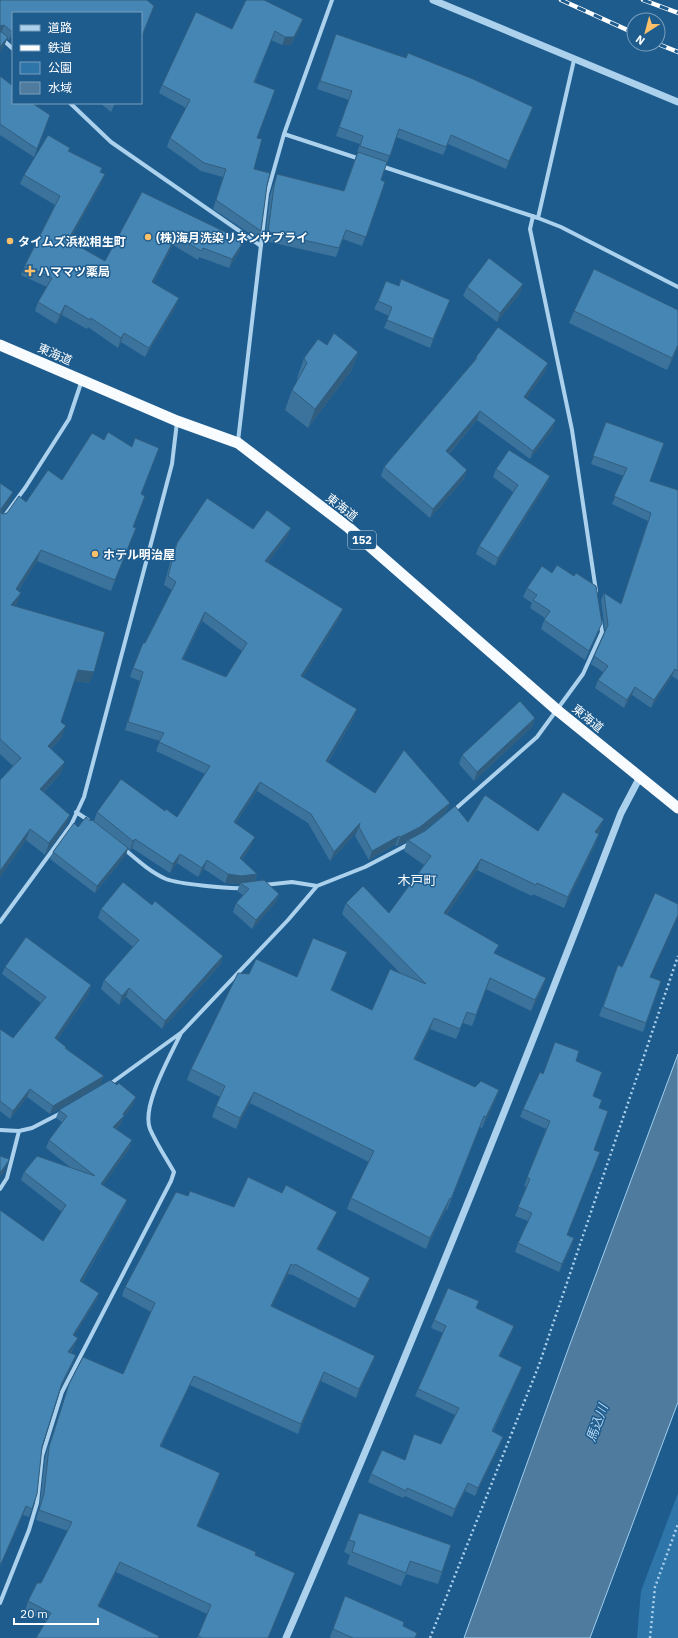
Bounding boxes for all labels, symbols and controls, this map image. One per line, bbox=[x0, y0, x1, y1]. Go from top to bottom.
legend bbox=[12, 12, 142, 104]
north arrow bbox=[626, 12, 666, 52]
text: 道路 bbox=[48, 20, 72, 35]
text: N bbox=[633, 32, 647, 48]
text: 鉄道 bbox=[48, 40, 72, 55]
text: 公園 bbox=[48, 60, 72, 75]
text: 水域 bbox=[48, 80, 72, 95]
place label: (株)海月洗染リネンサプライ bbox=[156, 230, 308, 245]
marker: (株)海月洗染リネンサプライ bbox=[143, 232, 153, 242]
place label: タイムズ浜松相生町 bbox=[18, 234, 126, 249]
marker: タイムズ浜松相生町 bbox=[5, 236, 15, 246]
place label: ハママツ薬局 bbox=[38, 264, 110, 279]
marker: ハママツ薬局 bbox=[25, 266, 35, 276]
street label: 東海道 bbox=[35, 340, 75, 368]
street label: 東海道 bbox=[323, 490, 361, 524]
road number: 152 bbox=[348, 531, 376, 549]
place label: ホテル明治屋 bbox=[103, 547, 175, 562]
marker: ホテル明治屋 bbox=[90, 549, 100, 559]
street label: 東海道 bbox=[569, 701, 607, 735]
district label: 木戸町 bbox=[397, 872, 437, 889]
water label: 馬込川 bbox=[582, 1400, 612, 1444]
scale bar bbox=[14, 1600, 98, 1626]
text: 20 m bbox=[20, 1606, 48, 1621]

